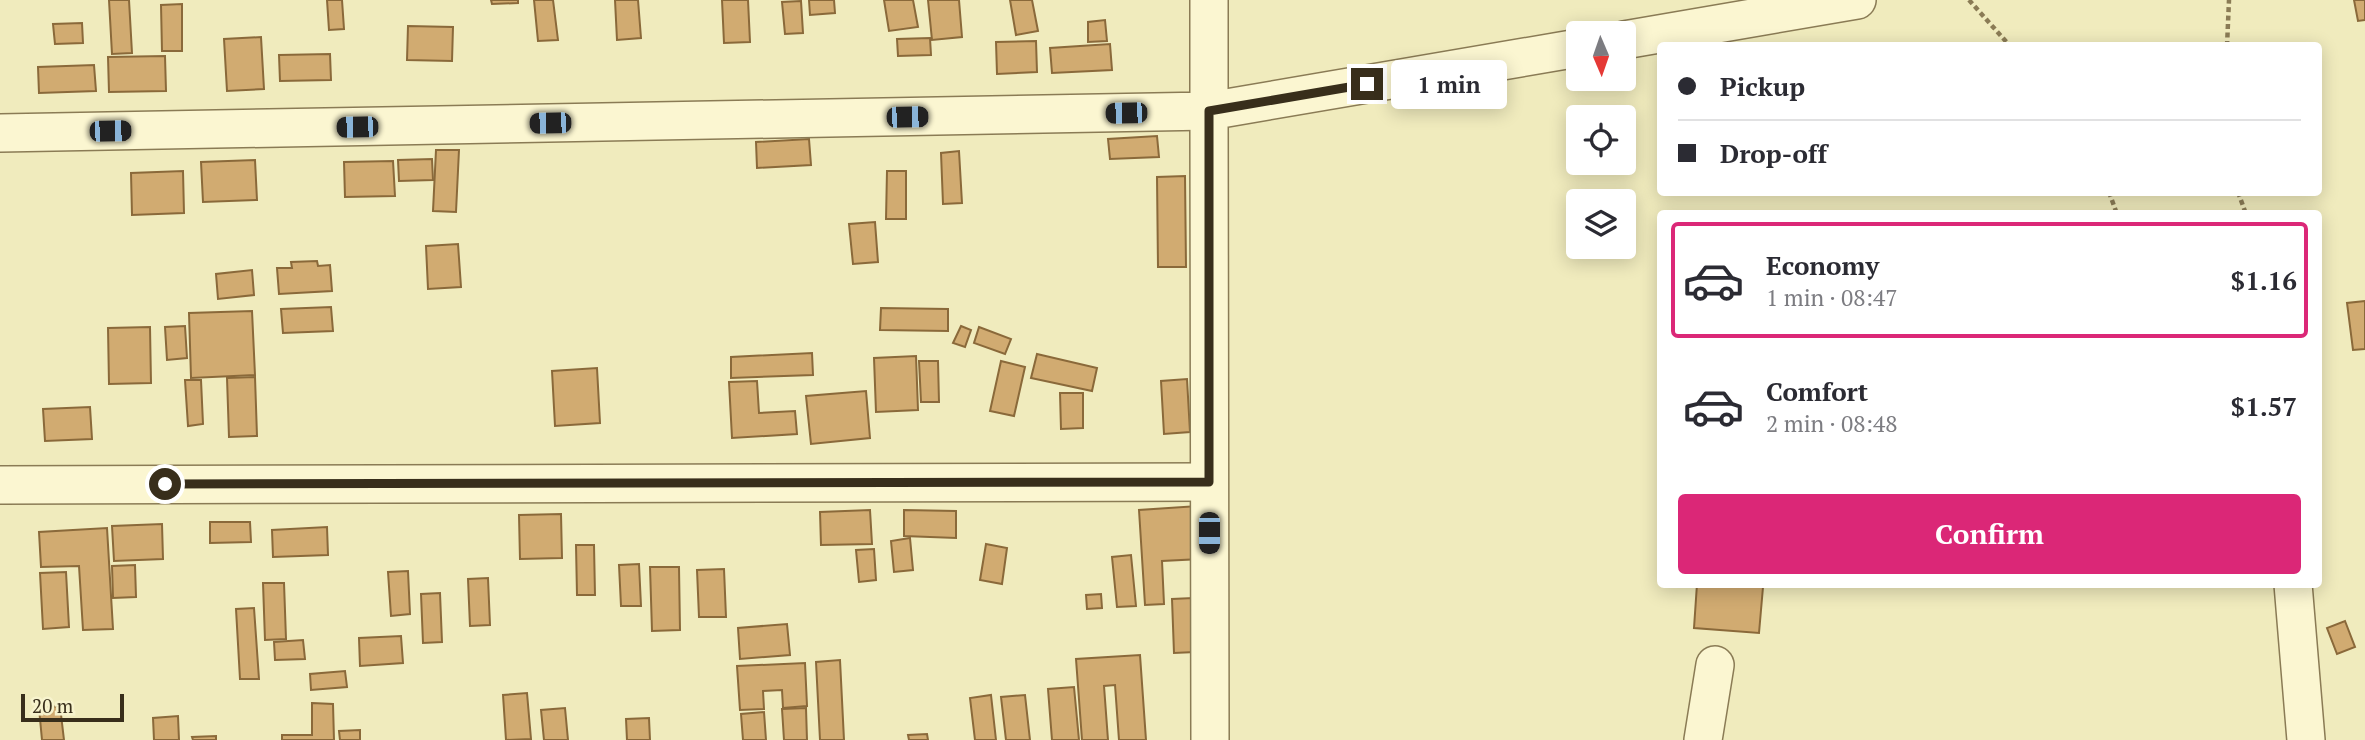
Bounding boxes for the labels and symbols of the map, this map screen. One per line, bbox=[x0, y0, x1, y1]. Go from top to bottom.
north arrow bbox=[1566, 21, 1636, 91]
callout: 1 min bbox=[1392, 60, 1507, 108]
route end bbox=[1351, 68, 1383, 100]
car bbox=[1105, 102, 1148, 124]
car bbox=[886, 106, 929, 128]
car bbox=[529, 112, 572, 134]
car bbox=[336, 116, 379, 138]
car bbox=[89, 120, 132, 142]
route start bbox=[149, 468, 181, 500]
car bbox=[1199, 512, 1220, 554]
scale bar bbox=[21, 691, 124, 723]

